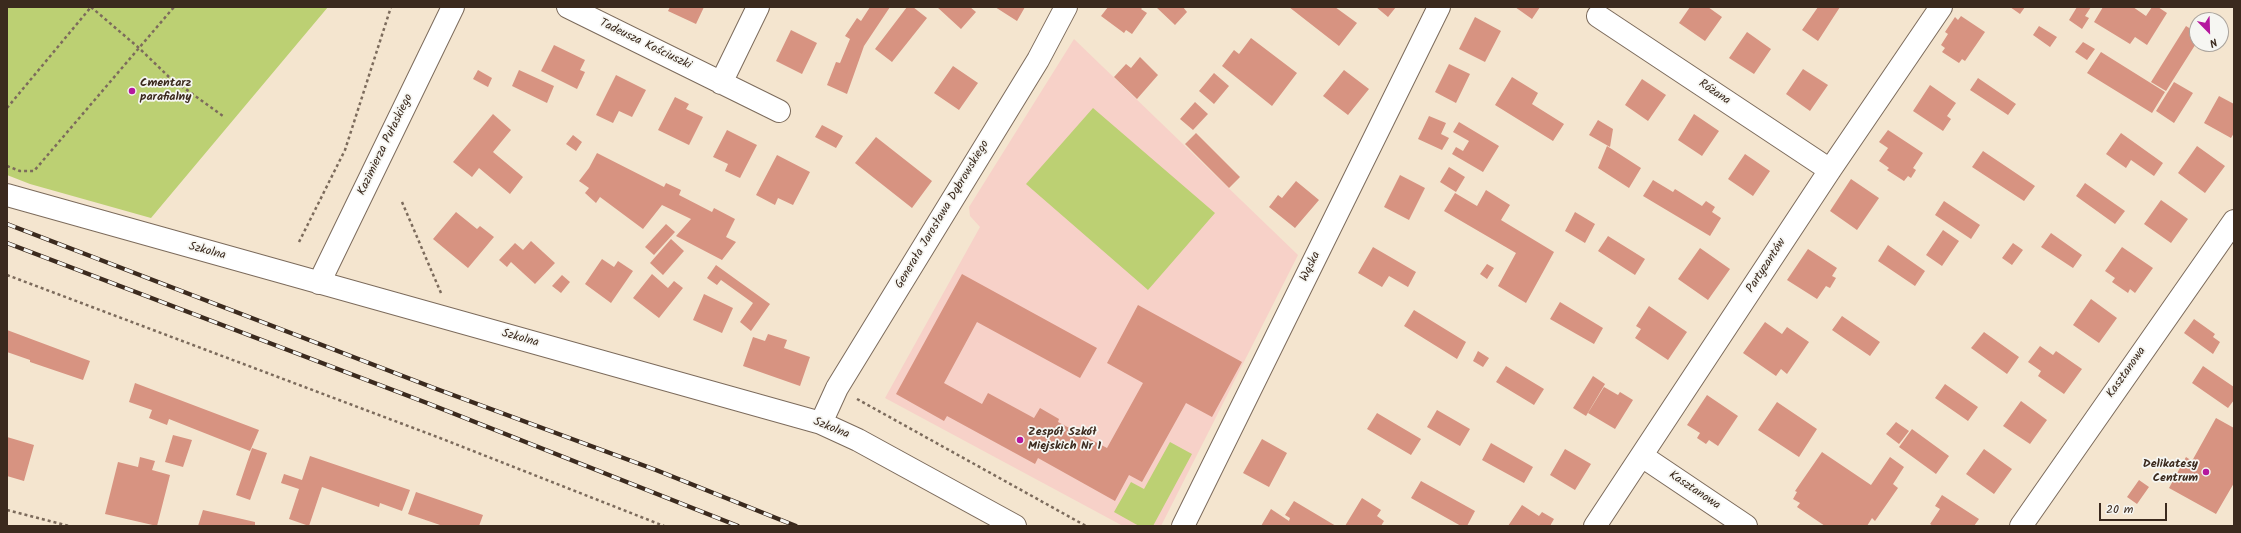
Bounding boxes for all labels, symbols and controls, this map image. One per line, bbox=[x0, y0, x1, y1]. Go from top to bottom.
north arrow bbox=[2189, 12, 2229, 52]
street label: Tadeusza Kościuszki bbox=[597, 16, 693, 74]
text: N bbox=[2207, 32, 2220, 52]
place label: Cmentarz parafialny bbox=[140, 77, 191, 105]
street label: Różana bbox=[1695, 77, 1733, 109]
marker: Cmentarz parafialny bbox=[127, 86, 137, 96]
street label: Kazimierza Pułaskiego bbox=[355, 92, 417, 198]
street label: Generała Jarosława Dąbrowskiego bbox=[893, 138, 993, 292]
street label: Partyzantów bbox=[1744, 236, 1790, 296]
street label: Szkolna bbox=[187, 240, 227, 264]
street label: Wąska bbox=[1298, 250, 1324, 284]
street label: Szkolna bbox=[500, 327, 540, 351]
street label: Kasztanowa bbox=[2104, 345, 2150, 401]
street label: Szkolna bbox=[811, 415, 851, 443]
place label: Zespół Szkół Miejskich Nr 1 bbox=[1028, 426, 1101, 454]
marker: Zespół Szkół Miejskich Nr 1 bbox=[1015, 435, 1025, 445]
place label: Delikatesy Centrum bbox=[2143, 458, 2198, 486]
marker: Delikatesy Centrum bbox=[2201, 467, 2211, 477]
street label: Kasztanowa bbox=[1666, 469, 1722, 513]
scale bar bbox=[2101, 495, 2169, 521]
text: 20 m bbox=[2106, 500, 2133, 519]

